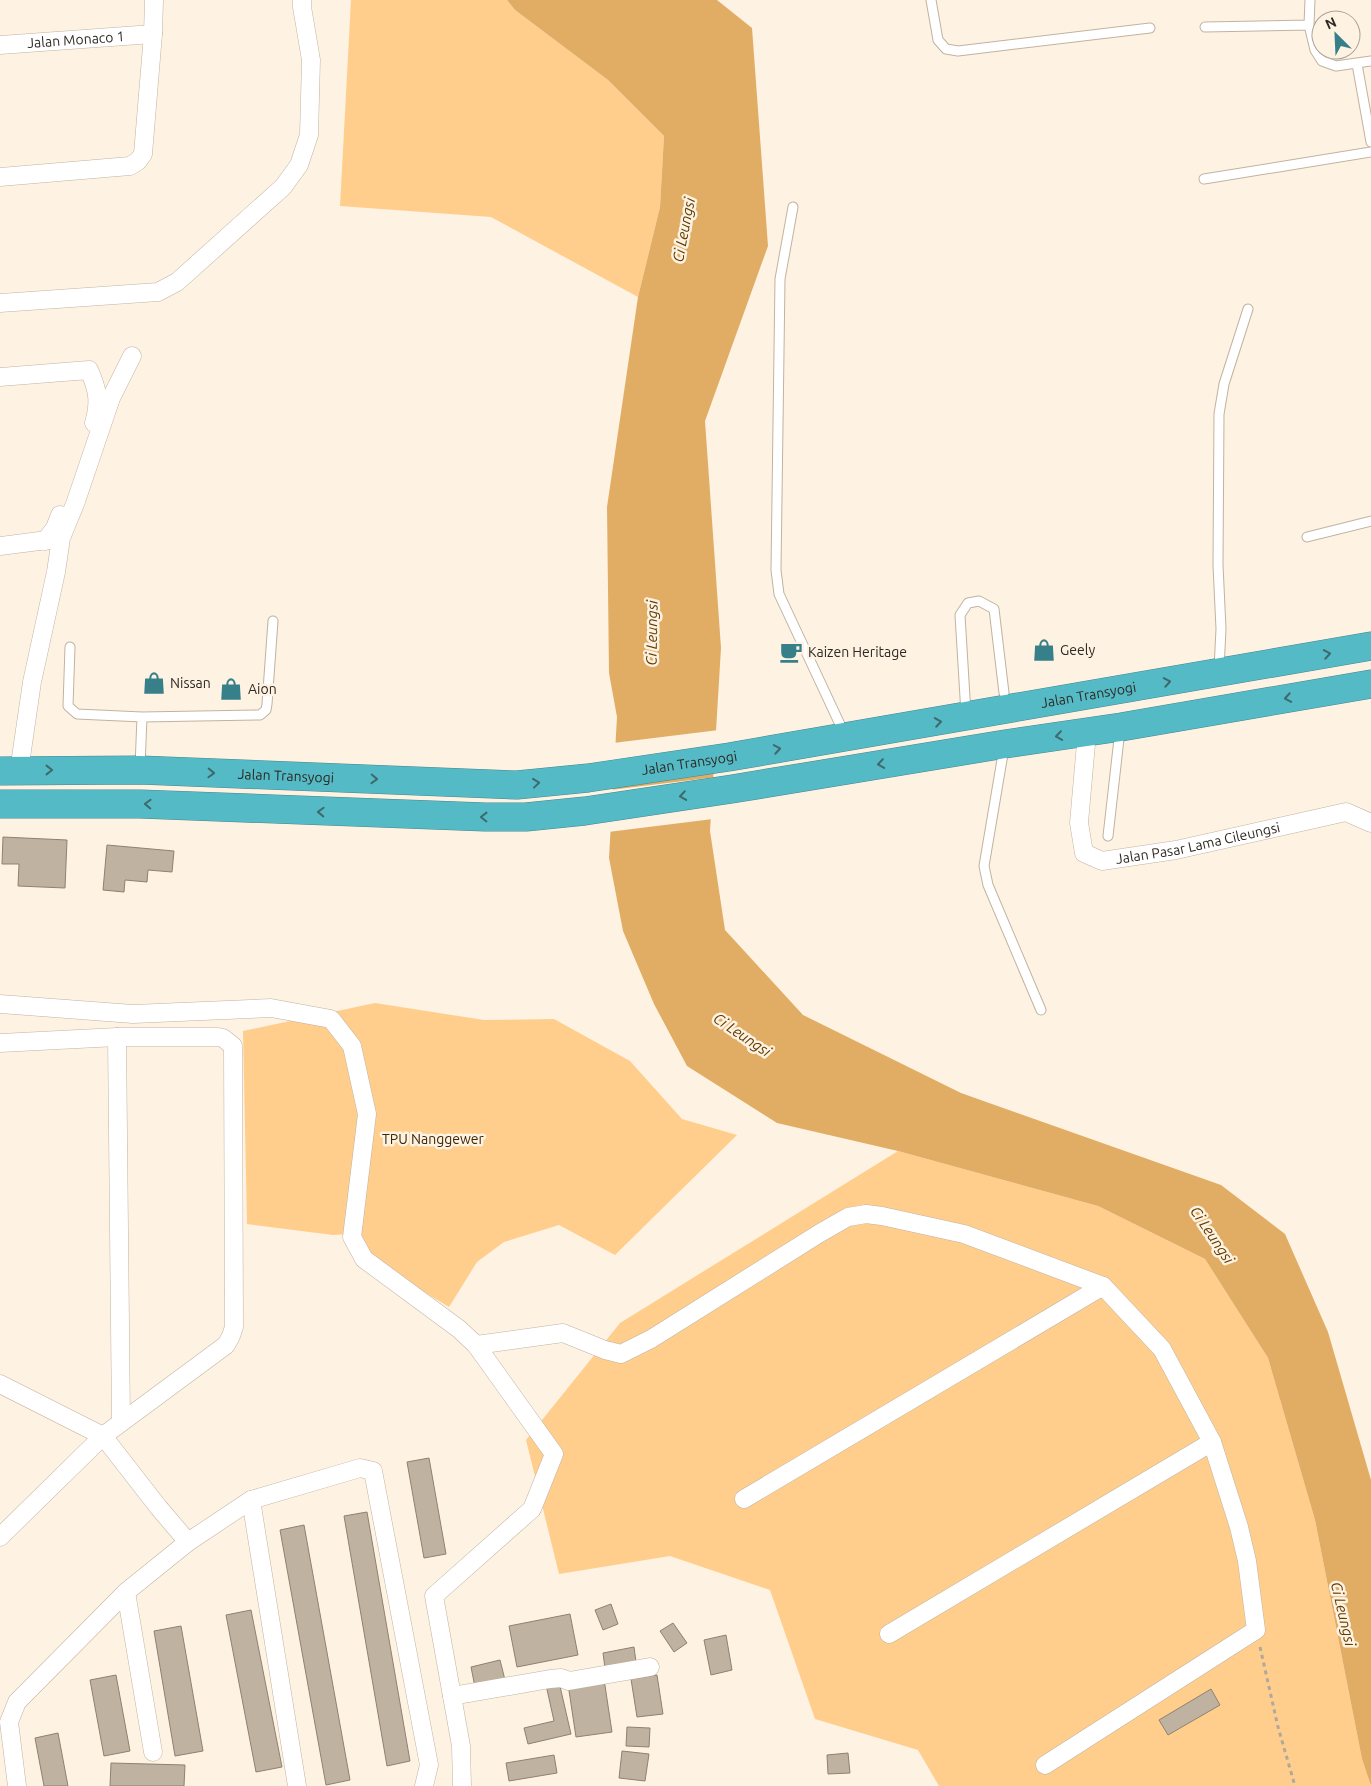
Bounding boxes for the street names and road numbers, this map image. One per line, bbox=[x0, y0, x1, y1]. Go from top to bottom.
street label: Jalan Monaco 1 bbox=[27, 28, 125, 51]
street label: Jalan Transyogi bbox=[1040, 679, 1137, 711]
street label: Jalan Transyogi bbox=[640, 748, 738, 778]
street label: Jalan Transyogi bbox=[237, 766, 334, 786]
street label: Jalan Pasar Lama Cileungsi bbox=[1115, 819, 1282, 867]

